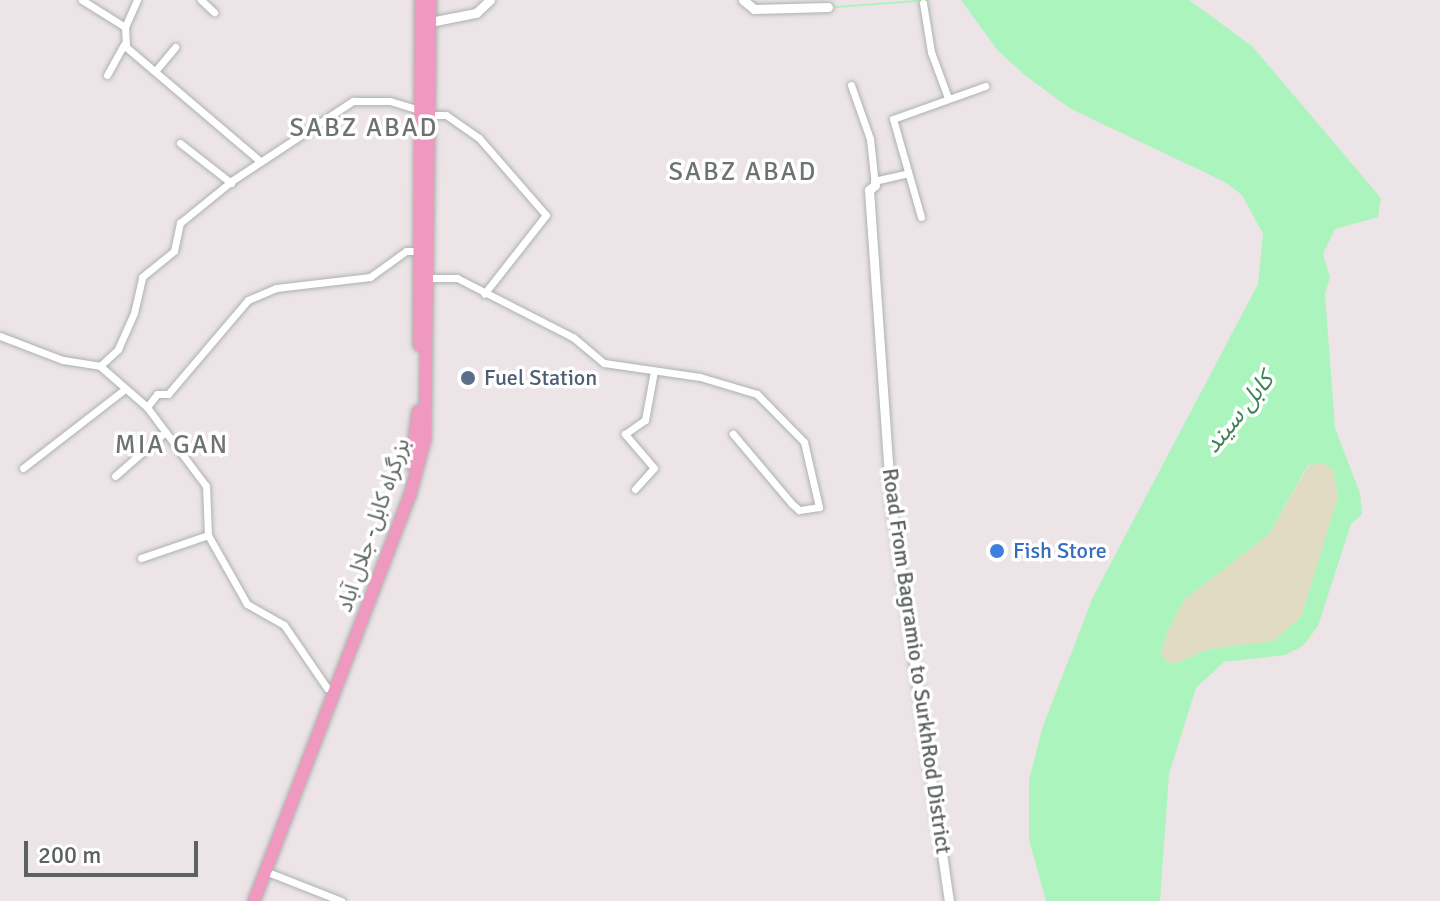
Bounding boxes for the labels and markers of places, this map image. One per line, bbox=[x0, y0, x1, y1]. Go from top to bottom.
place label: Fuel Station bbox=[484, 365, 597, 391]
marker: Fuel Station bbox=[459, 369, 477, 387]
place label: Fish Store bbox=[1013, 538, 1107, 564]
marker: Fish Store bbox=[988, 542, 1006, 560]

